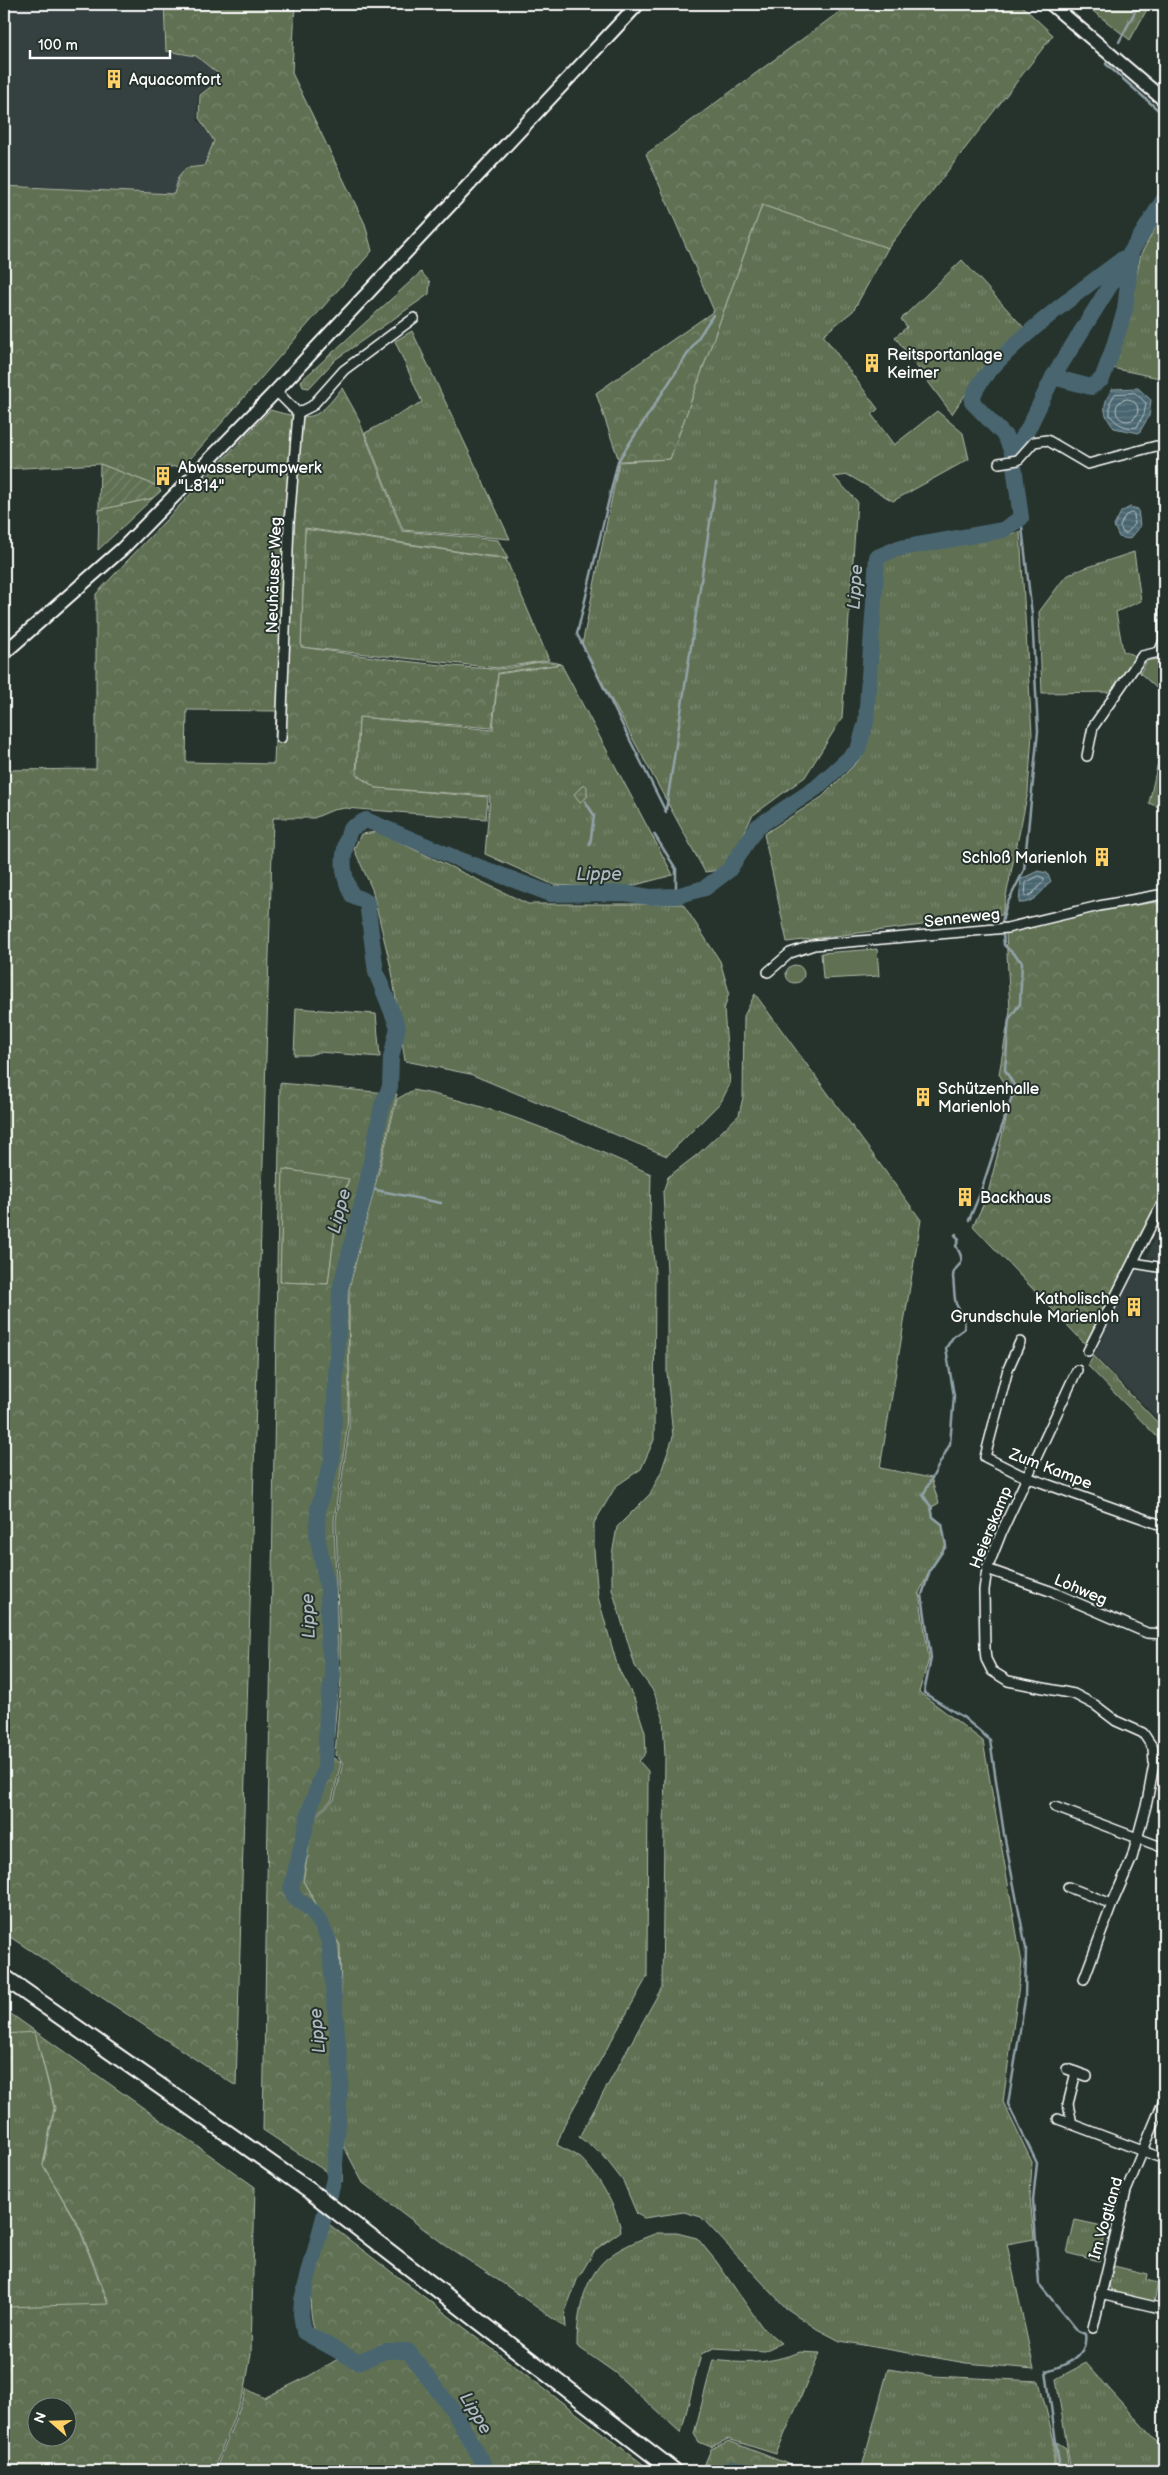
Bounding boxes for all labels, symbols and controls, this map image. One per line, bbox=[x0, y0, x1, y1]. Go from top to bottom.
scale bar bbox=[30, 28, 170, 60]
text: 100 m bbox=[38, 36, 78, 55]
building icon: Aquacomfort bbox=[103, 68, 125, 90]
place label: Aquacomfort bbox=[129, 71, 221, 90]
place label: Reitsportanlage Keimer bbox=[887, 346, 1003, 383]
building icon: Reitsportanlage Keimer bbox=[861, 352, 883, 374]
place label: Abwasserpumpwerk "L814" bbox=[178, 459, 322, 496]
building icon: Abwasserpumpwerk "L814" bbox=[152, 465, 174, 487]
street label: Neuhäuser Weg bbox=[263, 516, 286, 634]
water label: Lippe bbox=[843, 564, 868, 610]
building icon: Schloß Marienloh bbox=[1091, 846, 1113, 868]
place label: Schloß Marienloh bbox=[962, 849, 1087, 868]
water label: Lippe bbox=[576, 864, 622, 885]
street label: Senneweg bbox=[923, 905, 1001, 932]
place label: Schützenhalle Marienloh bbox=[938, 1080, 1040, 1117]
building icon: Schützenhalle Marienloh bbox=[912, 1086, 934, 1108]
building icon: Backhaus bbox=[954, 1186, 976, 1208]
water label: Lippe bbox=[323, 1187, 355, 1236]
place label: Backhaus bbox=[980, 1189, 1051, 1208]
place label: Katholische Grundschule Marienloh bbox=[950, 1290, 1119, 1327]
building icon: Katholische Grundschule Marienloh bbox=[1123, 1296, 1145, 1318]
street label: Zum Kampe bbox=[1005, 1445, 1095, 1494]
street label: Heierskamp bbox=[966, 1484, 1017, 1572]
street label: Lohweg bbox=[1051, 1571, 1110, 1610]
water label: Lippe bbox=[297, 1593, 320, 1639]
water label: Lippe bbox=[305, 2007, 330, 2054]
street label: Im Vogtland bbox=[1086, 2175, 1127, 2262]
water label: Lippe bbox=[455, 2388, 496, 2438]
north arrow bbox=[28, 2398, 78, 2448]
text: N bbox=[30, 2410, 50, 2426]

